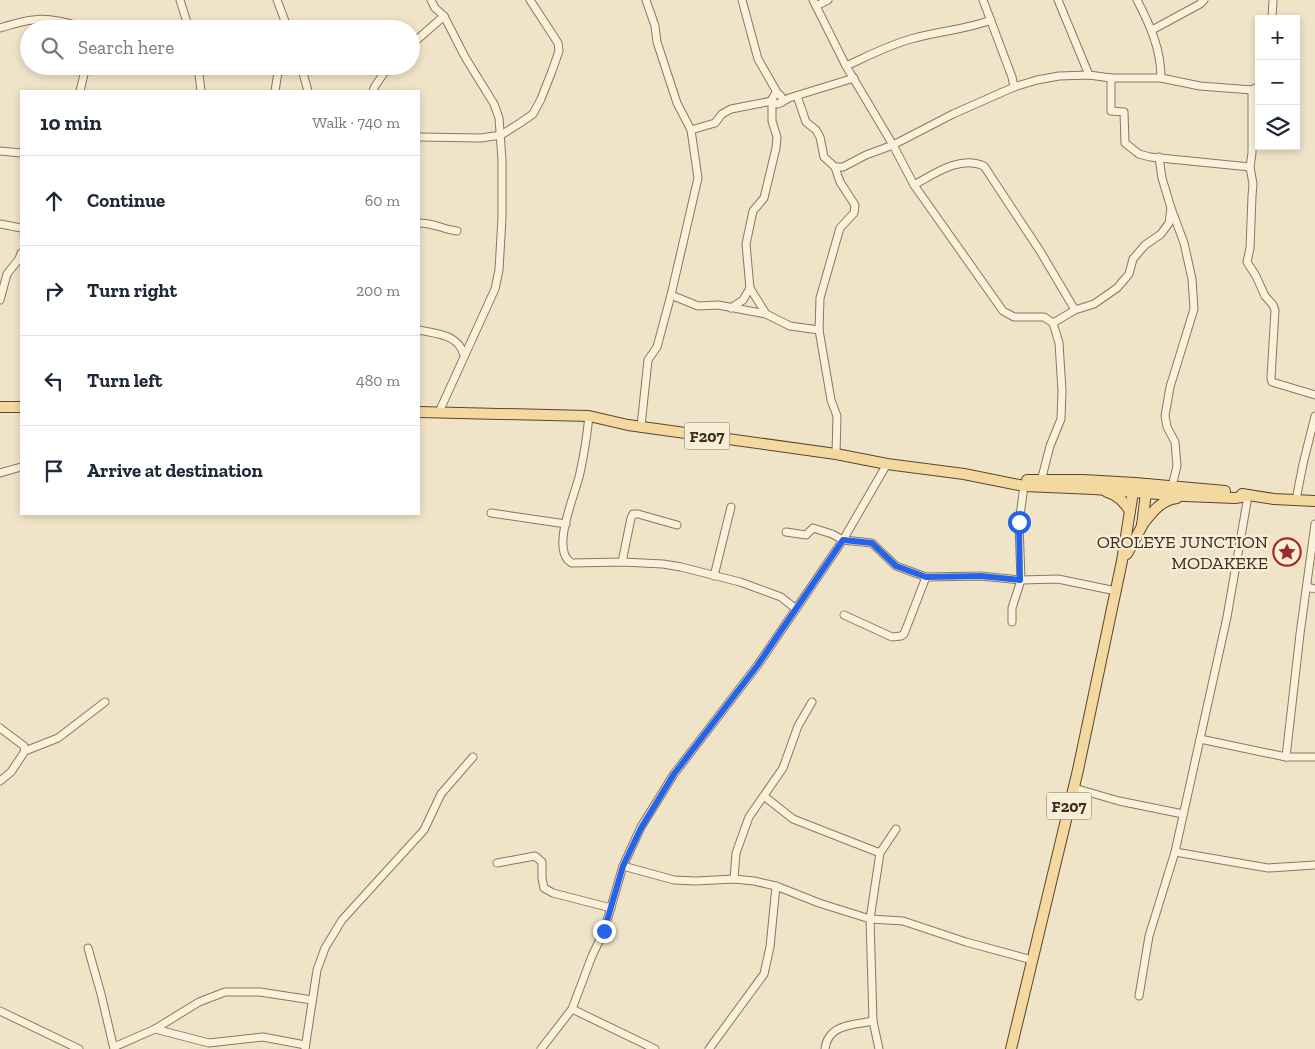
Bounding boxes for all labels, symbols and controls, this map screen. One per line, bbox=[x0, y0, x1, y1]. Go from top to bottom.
map controls bbox=[1255, 15, 1300, 150]
button: + bbox=[1255, 15, 1300, 60]
search box bbox=[20, 20, 420, 75]
icon: search bbox=[38, 34, 66, 62]
text: Search here bbox=[78, 36, 174, 59]
button: − bbox=[1255, 60, 1300, 105]
button: layers bbox=[1255, 105, 1300, 150]
text: 10 min bbox=[40, 110, 102, 135]
text: Walk · 740 m bbox=[312, 113, 400, 132]
icon: ahead bbox=[40, 187, 68, 215]
text: Continue bbox=[87, 189, 165, 212]
text: 60 m bbox=[365, 191, 400, 210]
icon: right bbox=[40, 277, 68, 305]
text: Turn right bbox=[87, 279, 177, 302]
text: 200 m bbox=[356, 281, 400, 300]
icon: left bbox=[40, 367, 68, 395]
text: Turn left bbox=[87, 369, 162, 392]
text: 480 m bbox=[356, 371, 400, 390]
road number: F207 bbox=[684, 422, 730, 450]
icon: arrive bbox=[40, 457, 68, 485]
text: Arrive at destination bbox=[87, 459, 263, 482]
route start bbox=[1008, 511, 1031, 534]
place label: OROLEYE JUNCTION MODAKEKE bbox=[1097, 531, 1268, 574]
place icon: OROLEYE JUNCTION MODAKEKE bbox=[1272, 537, 1302, 567]
road number: F207 bbox=[1046, 792, 1092, 819]
route end bbox=[593, 920, 616, 943]

